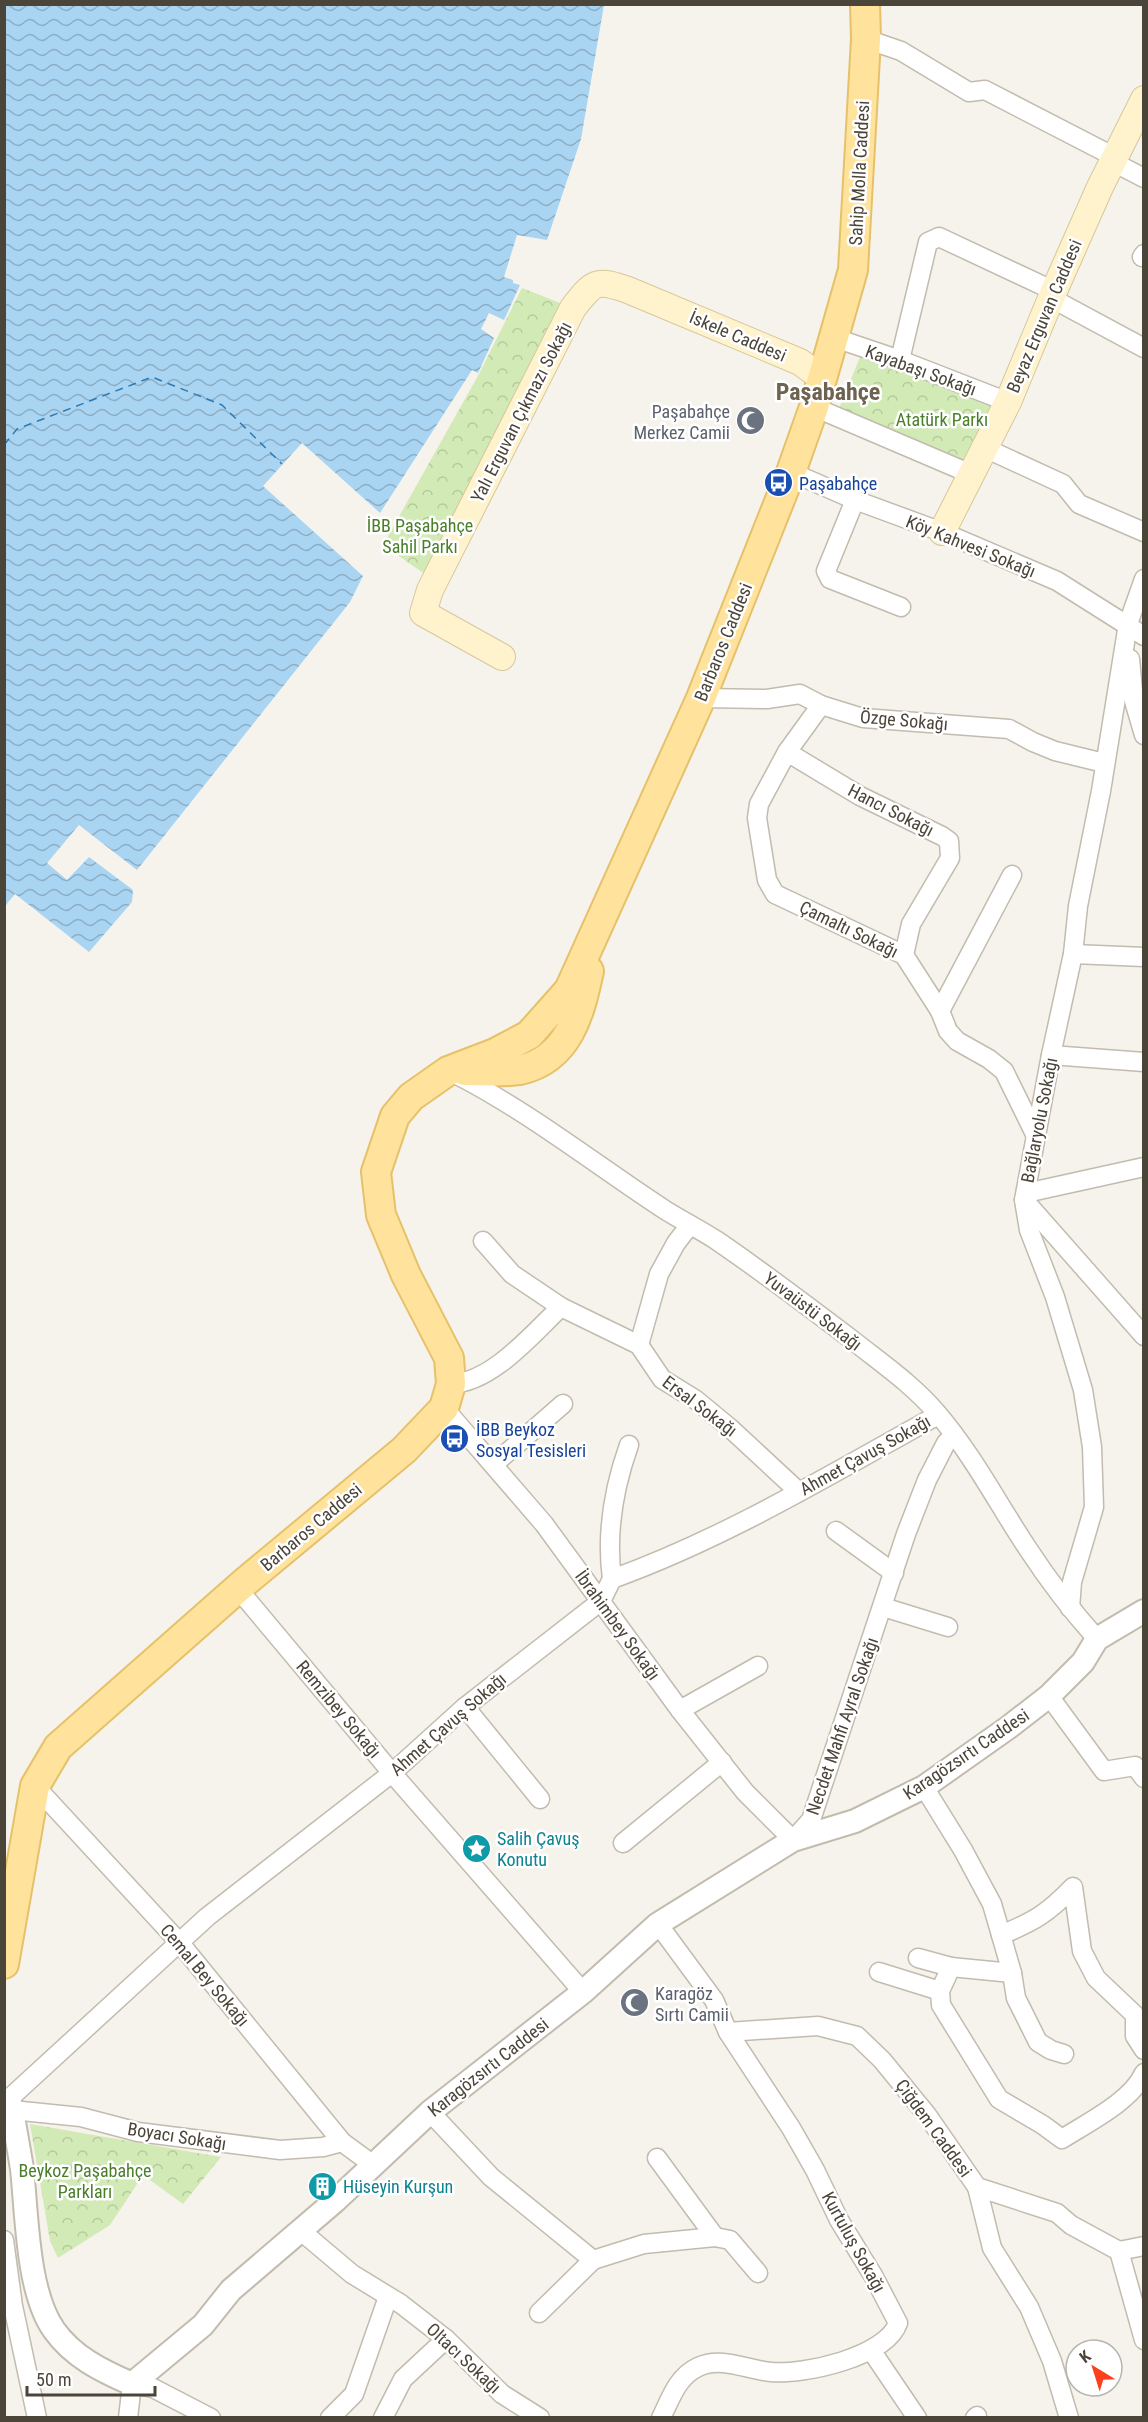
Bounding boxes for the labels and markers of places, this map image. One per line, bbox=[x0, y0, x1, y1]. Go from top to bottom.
place label: Paşabahçe Merkez Camii bbox=[633, 401, 730, 443]
mosque icon: Paşabahçe Merkez Camii bbox=[735, 405, 767, 437]
bus stop icon: Paşabahçe bbox=[762, 467, 794, 499]
place label: Paşabahçe bbox=[799, 473, 877, 494]
place label: İBB Beykoz Sosyal Tesisleri bbox=[476, 1419, 586, 1461]
bus stop icon: İBB Beykoz Sosyal Tesisleri bbox=[439, 1423, 471, 1455]
place label: Salih Çavuş Konutu bbox=[497, 1828, 579, 1870]
place icon: Salih Çavuş Konutu bbox=[460, 1832, 492, 1864]
place label: Karagöz Sırtı Camii bbox=[655, 1983, 729, 2025]
mosque icon: Karagöz Sırtı Camii bbox=[618, 1987, 650, 2019]
building icon: Hüseyin Kurşun bbox=[306, 2170, 338, 2202]
place label: Hüseyin Kurşun bbox=[343, 2176, 453, 2197]

